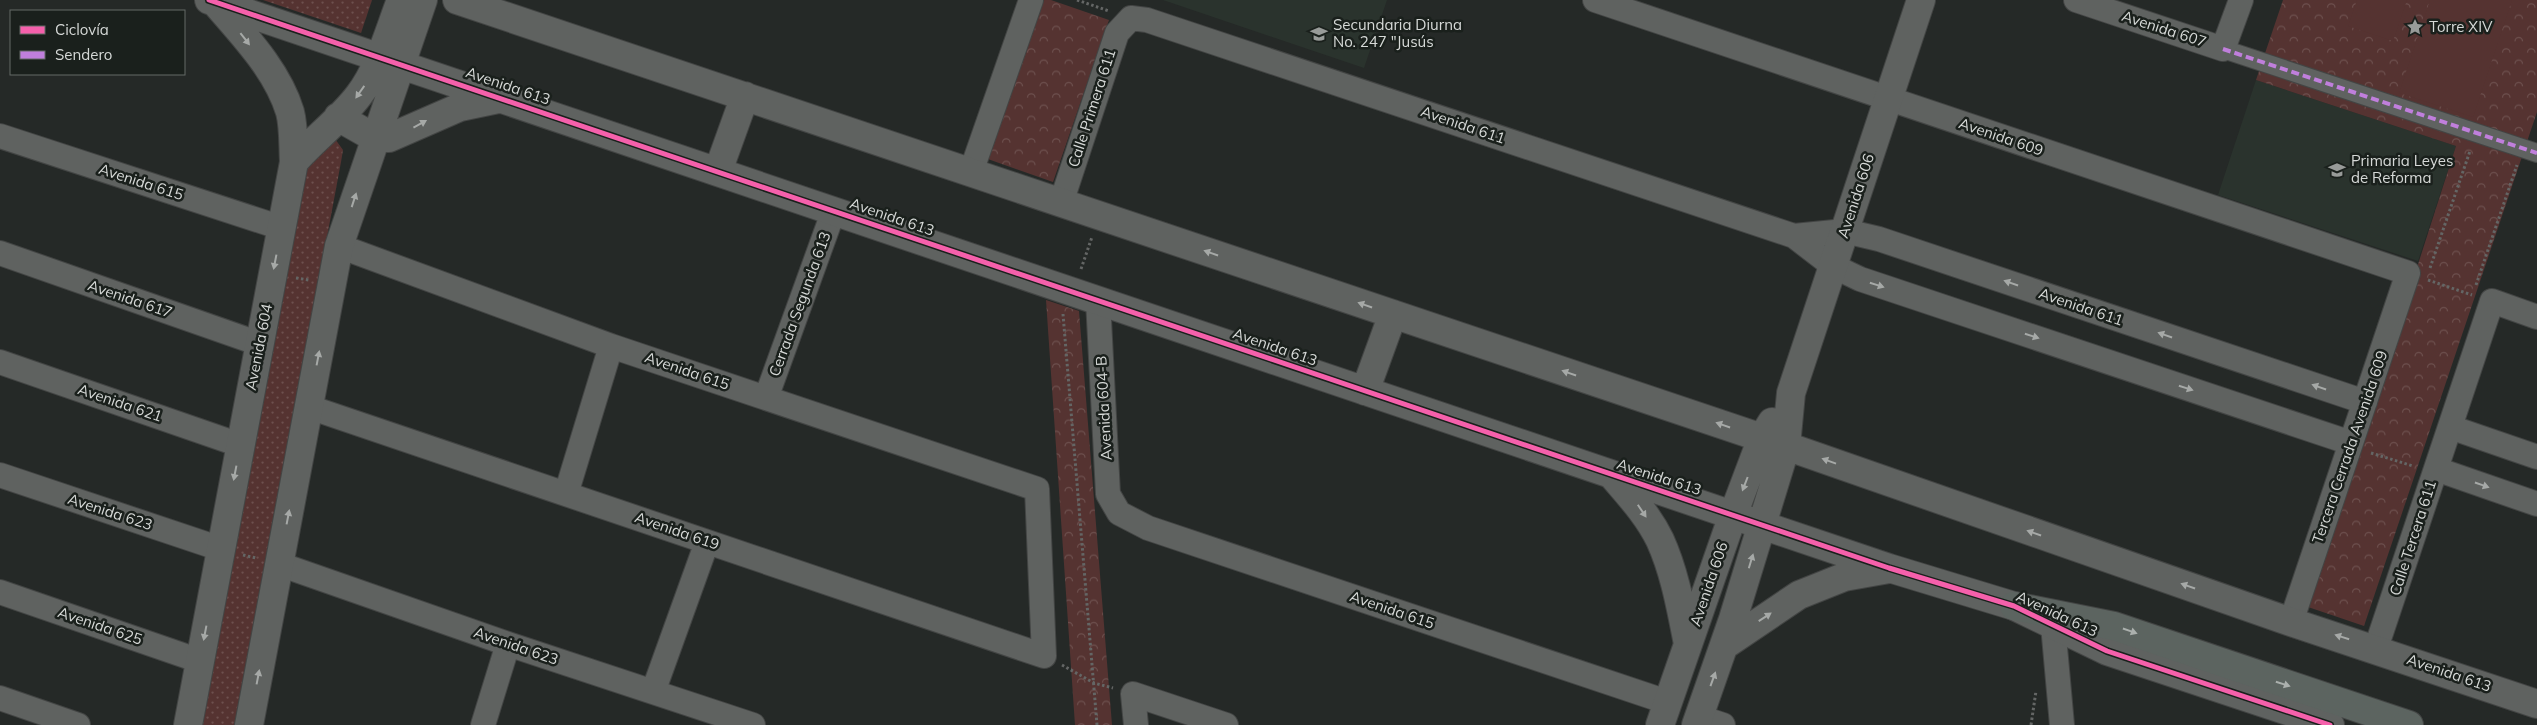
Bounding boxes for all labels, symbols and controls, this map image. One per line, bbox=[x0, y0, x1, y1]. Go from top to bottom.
street label: Avenida 607 bbox=[2119, 6, 2209, 51]
legend bbox=[10, 10, 185, 75]
place label: Secundaria Diurna No. 247 "Jusús bbox=[1333, 15, 1462, 51]
place icon: Torre XIV bbox=[2405, 17, 2425, 37]
place label: Torre XIV bbox=[2429, 17, 2493, 36]
text: Ciclovía bbox=[55, 20, 109, 39]
school or university icon: Secundaria Diurna No. 247 "Jusús bbox=[1309, 24, 1329, 44]
one-way arrow bbox=[240, 32, 251, 45]
text: Sendero bbox=[55, 45, 112, 64]
street label: Calle Primera 611 bbox=[1063, 46, 1120, 170]
street label: Avenida 613 bbox=[464, 62, 553, 109]
one-way arrow bbox=[355, 85, 365, 99]
street label: Avenida 611 bbox=[1419, 101, 1508, 148]
street label: Avenida 609 bbox=[1957, 113, 2046, 160]
one-way arrow bbox=[413, 120, 427, 128]
street label: Avenida 606 bbox=[1833, 151, 1878, 241]
place label: Primaria Leyes de Reforma bbox=[2351, 151, 2453, 187]
street label: Avenida 615 bbox=[96, 159, 186, 204]
school or university icon: Primaria Leyes de Reforma bbox=[2327, 160, 2347, 180]
one-way arrow bbox=[351, 192, 359, 207]
street label: Avenida 613 bbox=[848, 193, 937, 240]
street label: Cerrada Segunda 613 bbox=[765, 229, 835, 379]
one-way arrow bbox=[1203, 249, 1218, 257]
one-way arrow bbox=[271, 254, 279, 269]
street label: Avenida 617 bbox=[86, 275, 175, 322]
one-way arrow bbox=[2003, 279, 2018, 286]
one-way arrow bbox=[1870, 282, 1885, 289]
street label: Avenida 611 bbox=[2037, 283, 2126, 330]
one-way arrow bbox=[1357, 301, 1372, 309]
street label: Avenida 604 bbox=[241, 302, 276, 392]
street label: Avenida 613 bbox=[1231, 323, 1320, 370]
one-way arrow bbox=[2157, 331, 2172, 338]
one-way arrow bbox=[2024, 333, 2039, 341]
street label: Avenida 615 bbox=[643, 347, 732, 394]
street label: Tercera Cerrada Avenida 609 bbox=[2308, 348, 2392, 546]
one-way arrow bbox=[314, 350, 322, 365]
street label: Avenida 604-B bbox=[1091, 355, 1116, 461]
one-way arrow bbox=[1561, 369, 1576, 377]
street label: Avenida 621 bbox=[76, 379, 165, 426]
one-way arrow bbox=[2311, 383, 2326, 390]
one-way arrow bbox=[2179, 384, 2194, 392]
one-way arrow bbox=[1715, 421, 1730, 429]
street label: Avenida 613 bbox=[1614, 454, 1704, 499]
one-way arrow bbox=[1821, 457, 1836, 464]
one-way arrow bbox=[231, 465, 239, 481]
one-way arrow bbox=[1741, 476, 1748, 491]
street label: Calle Tercera 611 bbox=[2385, 478, 2440, 598]
one-way arrow bbox=[2475, 481, 2490, 489]
street label: Avenida 623 bbox=[65, 489, 155, 534]
one-way arrow bbox=[1637, 505, 1647, 518]
street label: Avenida 619 bbox=[633, 507, 722, 554]
one-way arrow bbox=[284, 509, 292, 525]
one-way arrow bbox=[2026, 528, 2041, 536]
street label: Avenida 606 bbox=[1685, 539, 1732, 628]
one-way arrow bbox=[1748, 554, 1756, 569]
one-way arrow bbox=[2180, 582, 2195, 589]
street label: Avenida 615 bbox=[1348, 586, 1437, 633]
street label: Avenida 613 bbox=[2013, 586, 2101, 641]
street label: Avenida 625 bbox=[56, 602, 145, 649]
one-way arrow bbox=[1758, 612, 1771, 622]
street label: Avenida 623 bbox=[472, 622, 561, 669]
one-way arrow bbox=[201, 625, 209, 640]
one-way arrow bbox=[2122, 628, 2137, 635]
one-way arrow bbox=[2334, 633, 2349, 641]
street label: Avenida 613 bbox=[2405, 649, 2494, 696]
one-way arrow bbox=[254, 669, 262, 685]
one-way arrow bbox=[1709, 671, 1717, 686]
one-way arrow bbox=[2276, 681, 2291, 688]

